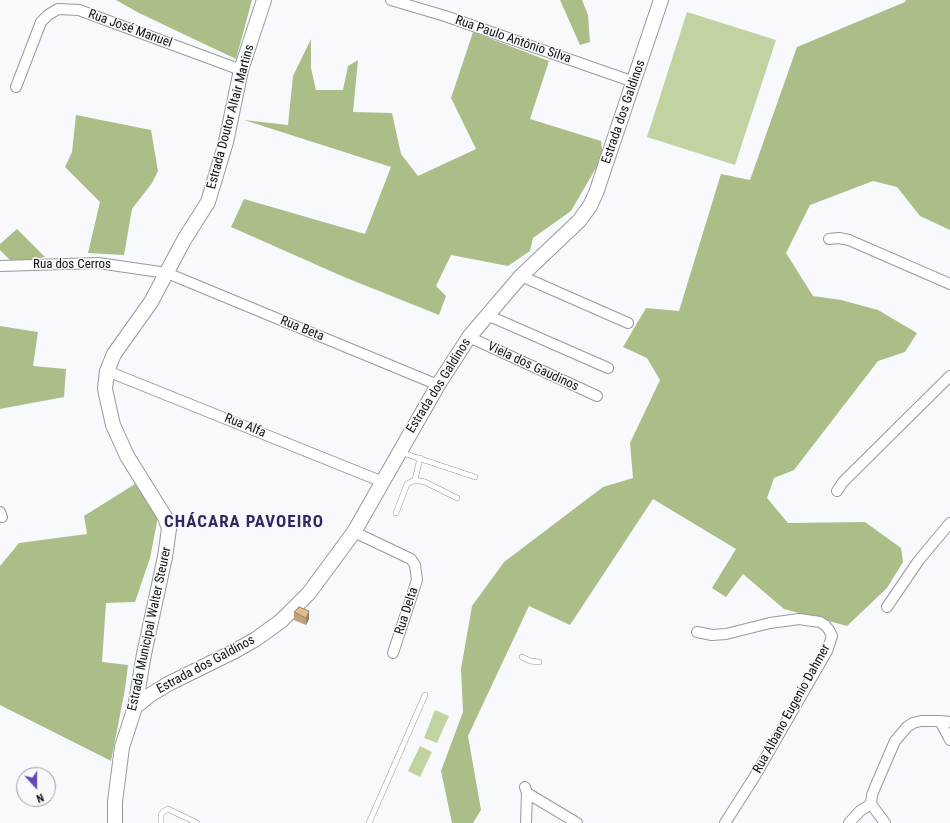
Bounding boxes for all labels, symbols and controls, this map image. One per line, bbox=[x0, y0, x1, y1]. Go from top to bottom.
street label: Rua José Manuel bbox=[86, 7, 174, 51]
street label: Rua Paulo Antônio Silva bbox=[453, 13, 573, 67]
street label: Estrada Doutor Altair Martins bbox=[204, 43, 258, 191]
street label: Estrada dos Galdinos bbox=[599, 58, 649, 166]
street label: Rua dos Cerros bbox=[33, 257, 111, 273]
street label: Rua Beta bbox=[278, 313, 326, 345]
street label: Estrada dos Galdinos bbox=[404, 336, 474, 436]
street label: Viela dos Gaudinos bbox=[485, 339, 581, 395]
street label: Rua Alfa bbox=[222, 411, 268, 441]
district label: CHÁCARA PAVOEIRO bbox=[164, 513, 324, 533]
street label: Estrada Municipal Walter Steurer bbox=[125, 545, 175, 713]
street label: Rua Delta bbox=[392, 585, 422, 637]
street label: Estrada dos Galdinos bbox=[154, 633, 258, 697]
street label: Rua Albano Eugenio Dahmer bbox=[750, 642, 834, 776]
north arrow bbox=[16, 767, 56, 807]
text: N bbox=[35, 790, 46, 805]

